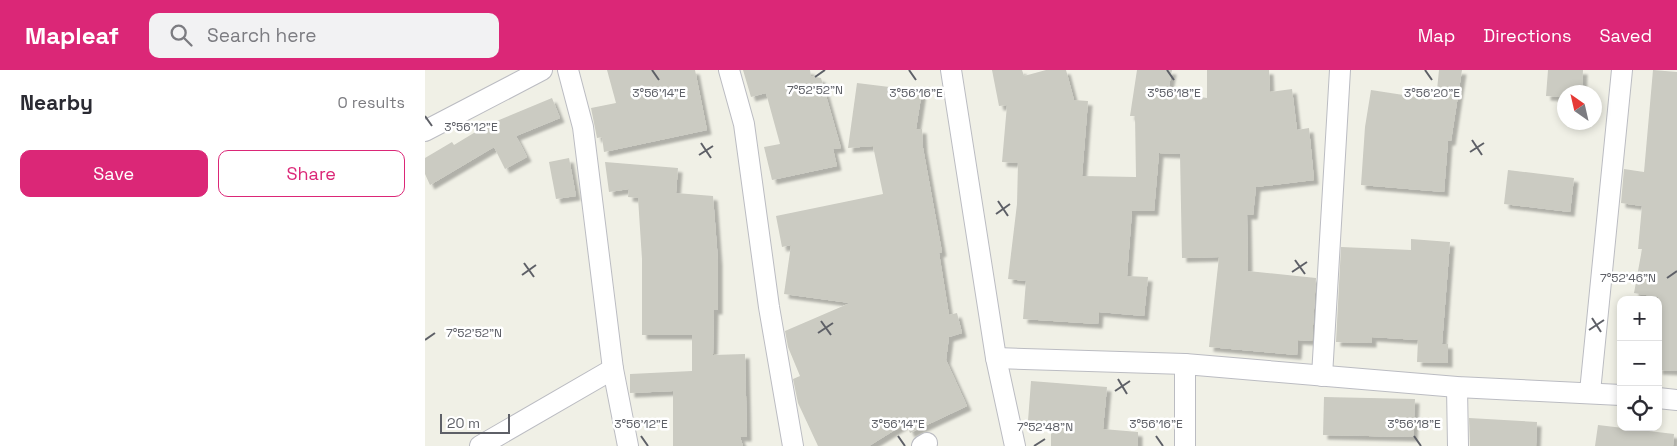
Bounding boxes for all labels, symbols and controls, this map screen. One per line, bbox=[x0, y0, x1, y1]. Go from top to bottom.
search box bbox=[149, 13, 499, 58]
text: Mapleaf bbox=[25, 20, 119, 51]
icon: search bbox=[167, 21, 195, 49]
text: Search here bbox=[207, 23, 317, 48]
text: Map bbox=[1418, 24, 1455, 47]
text: Directions bbox=[1483, 24, 1572, 47]
text: Saved bbox=[1600, 24, 1652, 47]
text: 7°52'52"N bbox=[787, 82, 843, 98]
text: 3°56'14"E bbox=[632, 85, 686, 101]
text: 3°56'16"E bbox=[889, 85, 943, 101]
text: 3°56'18"E bbox=[1147, 85, 1201, 101]
text: 3°56'20"E bbox=[1404, 85, 1460, 101]
north arrow bbox=[1557, 85, 1602, 130]
text: Nearby bbox=[20, 89, 93, 116]
text: 0 results bbox=[337, 92, 405, 113]
text: 3°56'12"E bbox=[444, 119, 498, 135]
button: Save bbox=[20, 150, 208, 197]
button: Share bbox=[218, 150, 405, 197]
text: 7°52'46"N bbox=[1600, 270, 1656, 286]
map controls bbox=[1617, 296, 1662, 431]
button: + bbox=[1617, 296, 1662, 341]
text: 7°52'52"N bbox=[446, 325, 502, 341]
button: − bbox=[1617, 341, 1662, 386]
button: locate bbox=[1617, 386, 1662, 431]
scale bar bbox=[440, 411, 510, 434]
text: 20 m bbox=[447, 414, 480, 432]
text: 3°56'12"E bbox=[614, 416, 668, 432]
text: 3°56'14"E bbox=[871, 416, 925, 432]
text: 3°56'16"E bbox=[1129, 416, 1183, 432]
text: 3°56'18"E bbox=[1387, 416, 1441, 432]
text: 7°52'48"N bbox=[1017, 419, 1073, 435]

